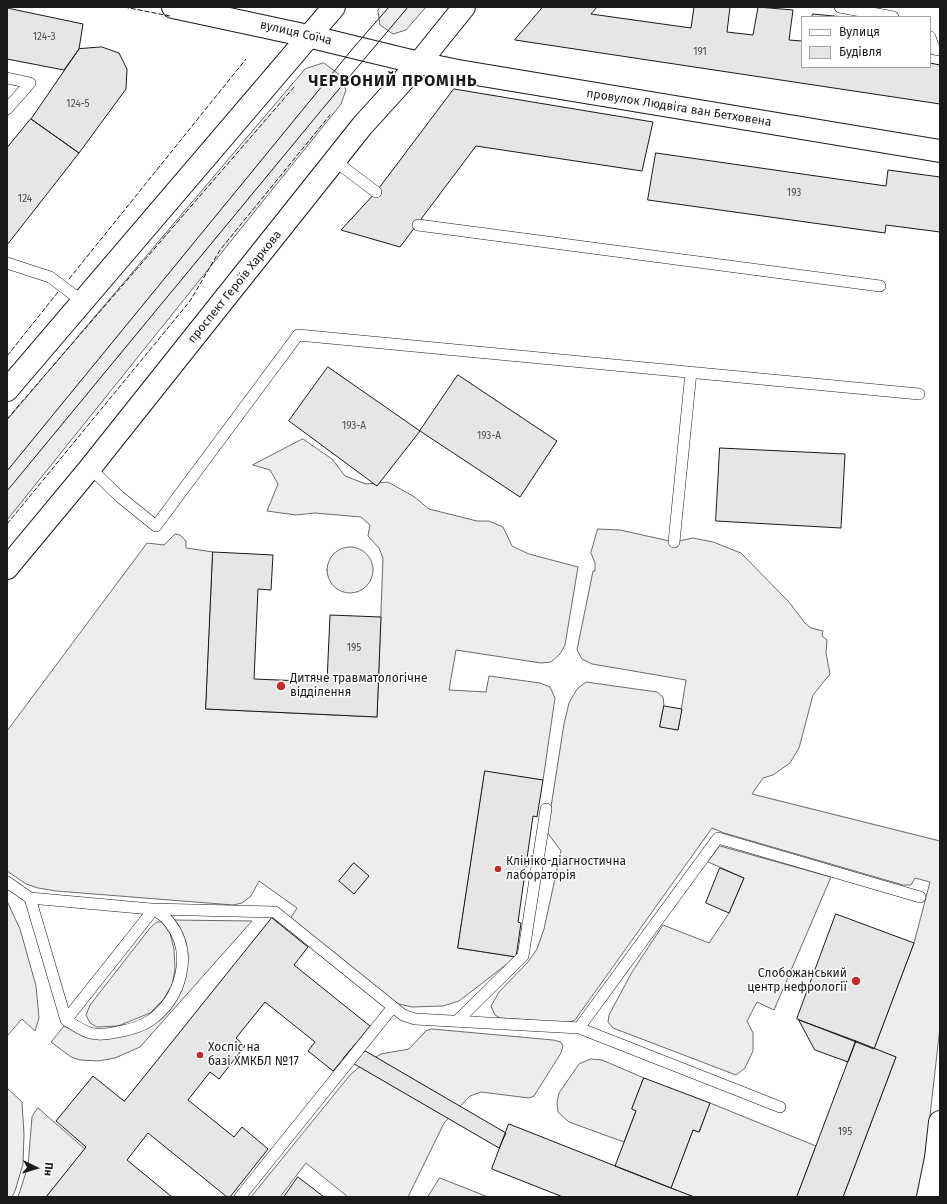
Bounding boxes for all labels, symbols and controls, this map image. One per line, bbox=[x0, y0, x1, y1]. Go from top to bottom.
legend bbox=[801, 16, 931, 68]
street label: вулиця Соїча bbox=[259, 18, 333, 48]
text: Вулиця bbox=[839, 25, 880, 39]
house number: 124-3 bbox=[33, 31, 55, 43]
text: Будівля bbox=[839, 45, 882, 59]
house number: 191 bbox=[693, 46, 707, 58]
district label: ЧЕРВОНИЙ ПРОМІНЬ bbox=[308, 72, 478, 92]
street label: провулок Людвіга ван Бетховена bbox=[586, 86, 772, 130]
house number: 124-5 bbox=[66, 98, 90, 110]
house number: 193 bbox=[787, 187, 801, 199]
house number: 124 bbox=[18, 193, 32, 205]
street label: проспект Героїв Харкова bbox=[185, 228, 285, 346]
house number: 193-А bbox=[342, 420, 366, 432]
house number: 193-А bbox=[477, 430, 501, 442]
house number: 195 bbox=[347, 642, 361, 654]
place label: Дитяче травматологічне відділення bbox=[290, 672, 427, 700]
marker: Дитяче травматологічне відділення bbox=[275, 680, 287, 692]
place label: Клініко-діагностична лабораторія bbox=[506, 855, 626, 883]
marker: Клініко-діагностична лабораторія bbox=[493, 864, 503, 874]
place label: Слобожанський центр нефрології bbox=[747, 967, 847, 995]
marker: Слобожанський центр нефрології bbox=[850, 975, 862, 987]
place label: Хоспіс на базі ХМКБЛ №17 bbox=[208, 1041, 299, 1069]
marker: Хоспіс на базі ХМКБЛ №17 bbox=[195, 1050, 205, 1060]
house number: 195 bbox=[838, 1126, 852, 1138]
north arrow bbox=[16, 1148, 56, 1188]
text: Пн bbox=[41, 1162, 56, 1177]

